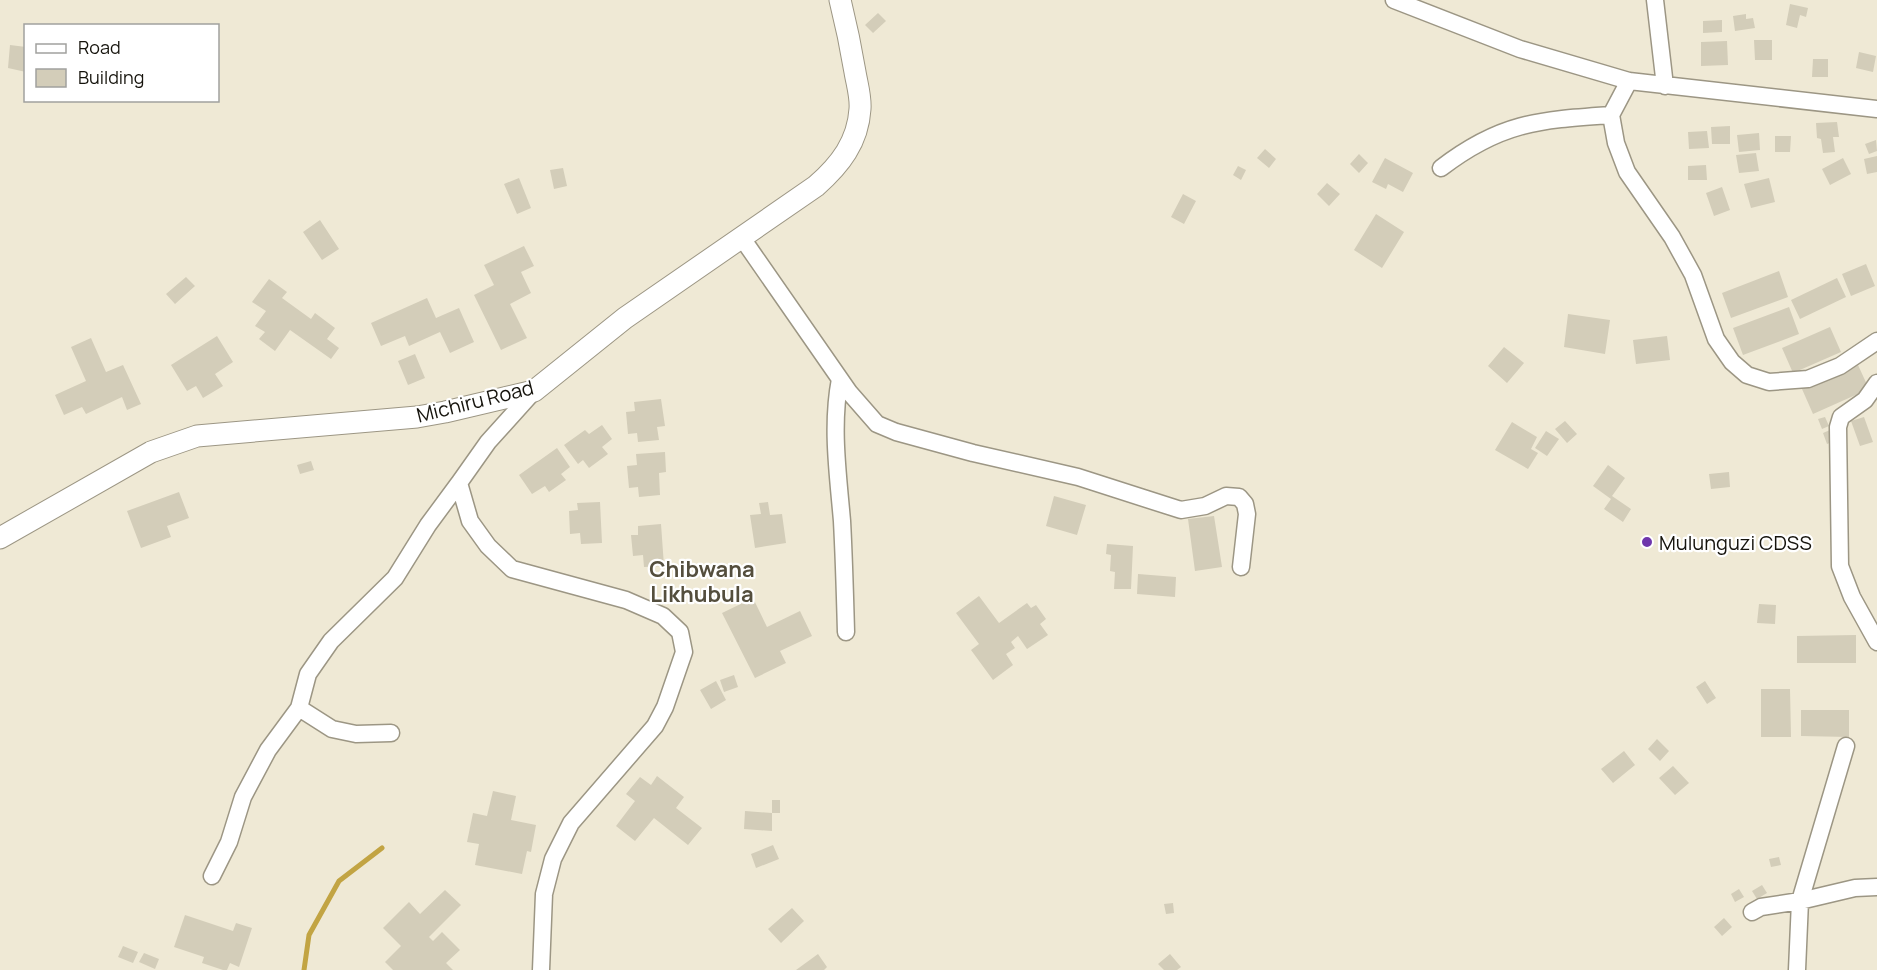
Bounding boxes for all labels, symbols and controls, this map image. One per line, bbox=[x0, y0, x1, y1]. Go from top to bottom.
legend bbox=[24, 24, 219, 102]
text: Road bbox=[78, 35, 121, 59]
text: Building bbox=[78, 65, 144, 89]
street label: Michiru Road bbox=[414, 373, 536, 429]
place label: Mulunguzi CDSS bbox=[1659, 529, 1812, 556]
marker: Mulunguzi CDSS bbox=[1640, 535, 1654, 549]
district label: Chibwana Likhubula bbox=[649, 554, 755, 609]

